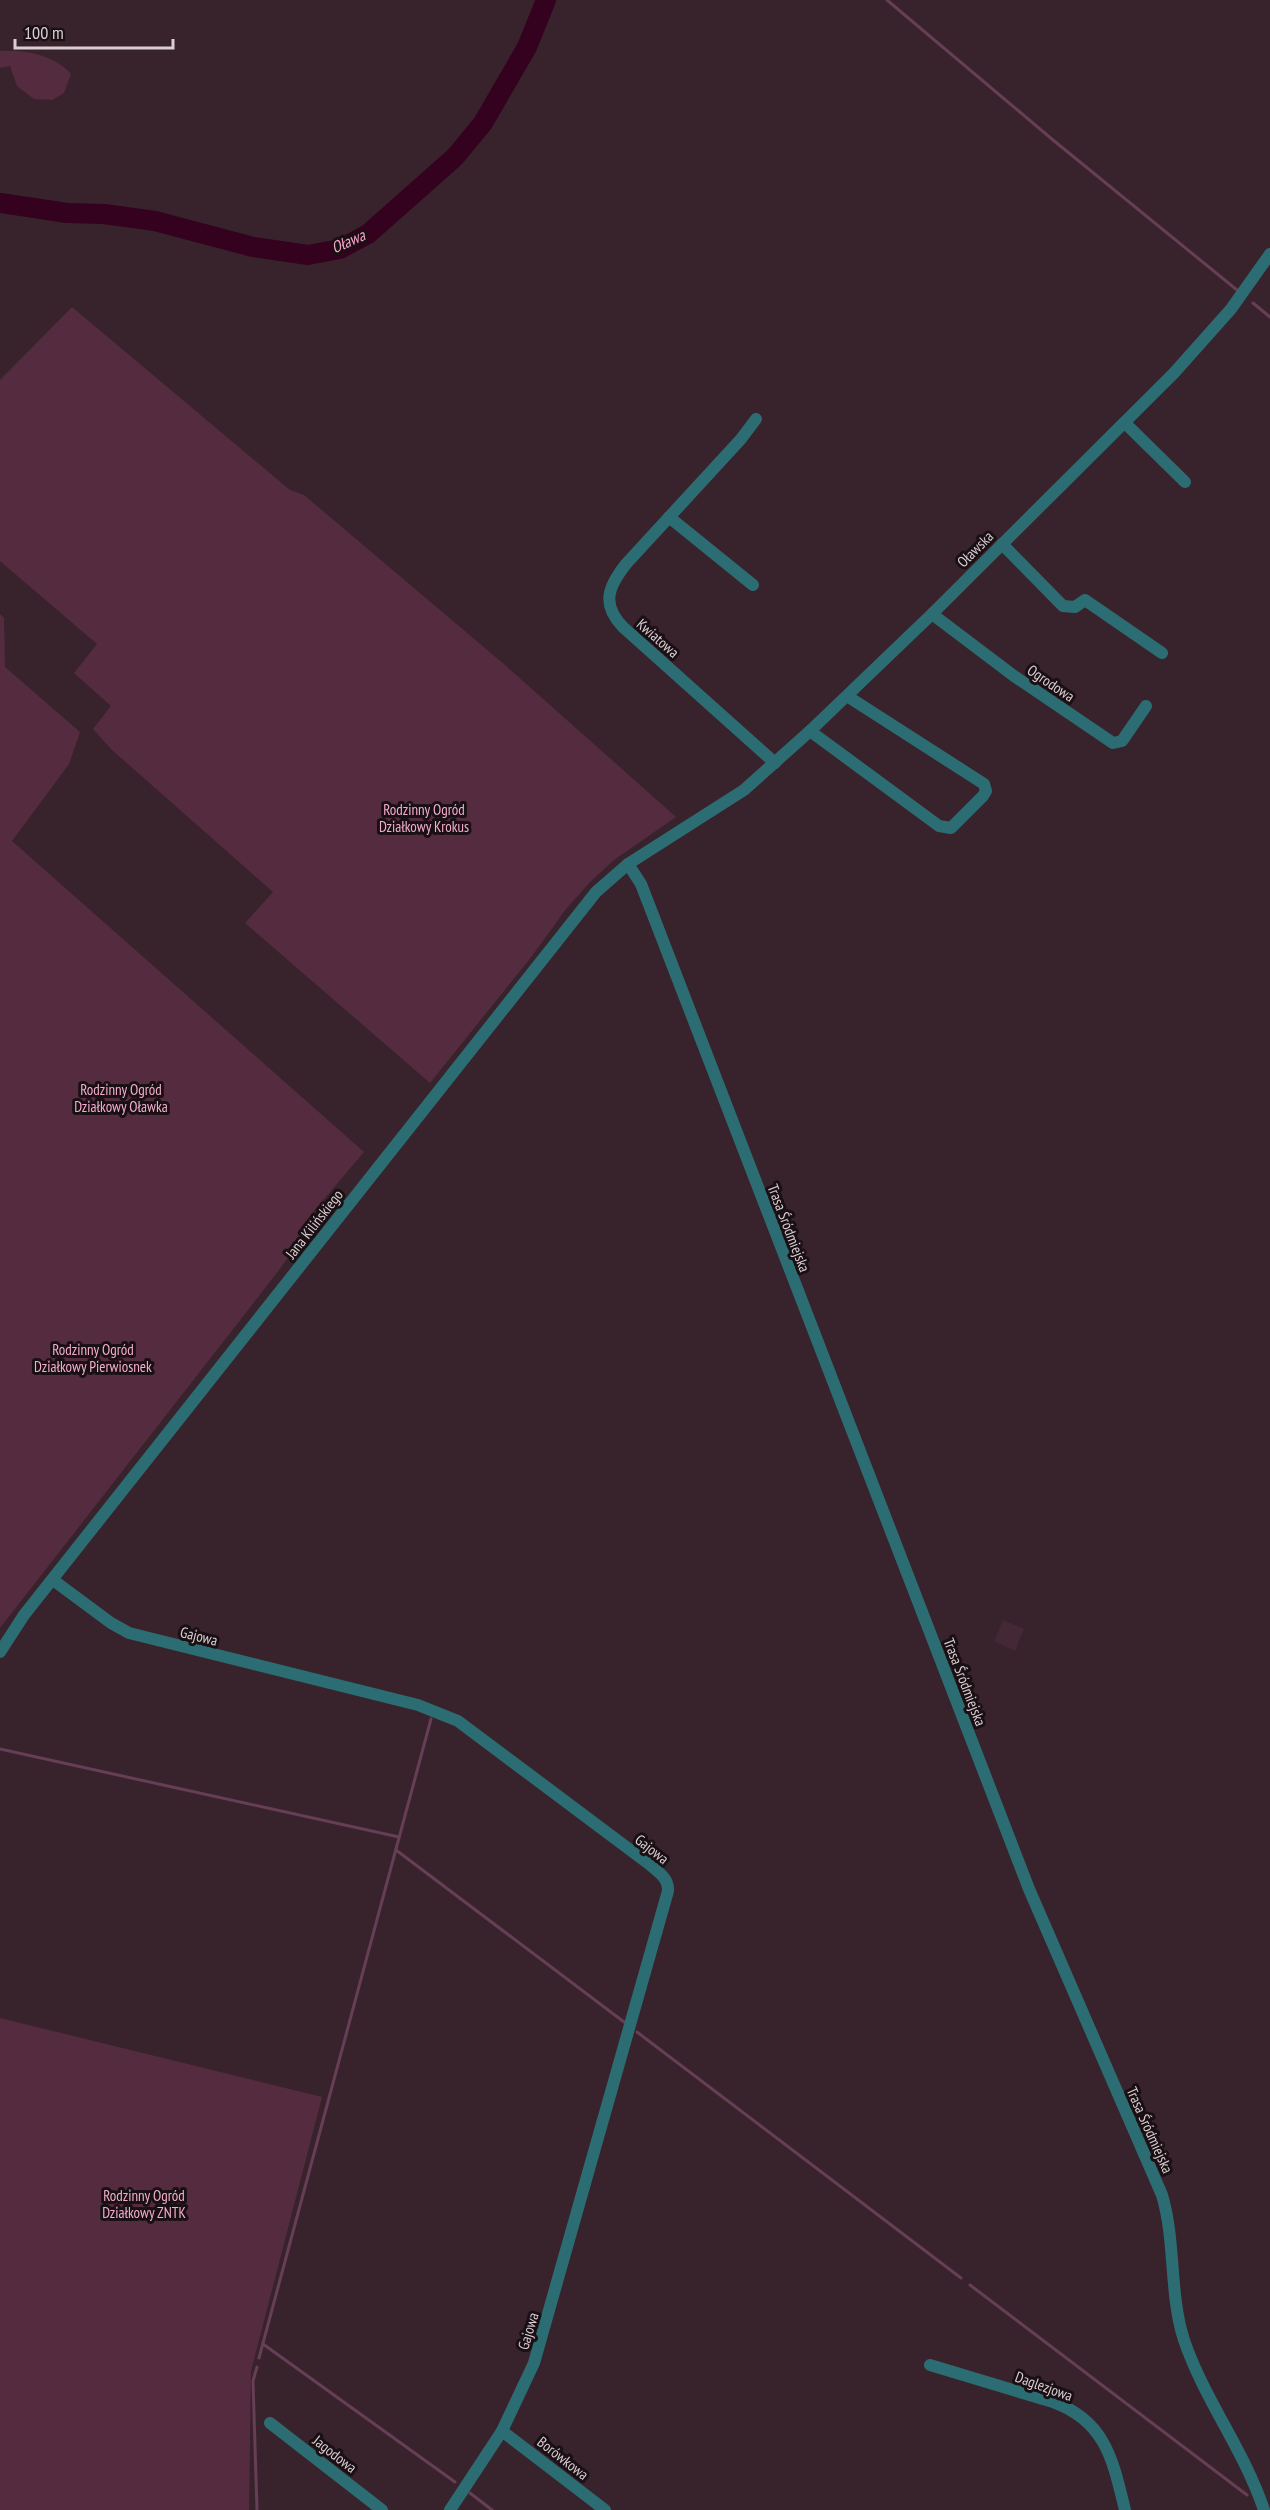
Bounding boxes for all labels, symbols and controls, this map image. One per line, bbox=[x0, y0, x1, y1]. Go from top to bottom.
scale bar bbox=[15, 12, 172, 50]
text: 100 m bbox=[24, 21, 64, 44]
water label: Oława bbox=[328, 224, 369, 257]
street label: Oławska bbox=[953, 527, 997, 571]
street label: Kwiatowa bbox=[633, 614, 683, 662]
street label: Ogrodowa bbox=[1024, 660, 1078, 706]
park label: Rodzinny Ogród Działkowy Krokus bbox=[379, 800, 469, 836]
park label: Rodzinny Ogród Działkowy Oławka bbox=[74, 1080, 168, 1116]
street label: Trasa Śródmiejska bbox=[764, 1181, 814, 1275]
street label: Jana Kilińskiego bbox=[280, 1186, 347, 1263]
park label: Rodzinny Ogród Działkowy Pierwiosnek bbox=[34, 1340, 152, 1376]
street label: Gajowa bbox=[178, 1622, 220, 1650]
street label: Trasa Śródmiejska bbox=[940, 1635, 990, 1729]
street label: Gajowa bbox=[631, 1830, 673, 1868]
street label: Trasa Śródmiejska bbox=[1122, 2084, 1178, 2176]
park label: Rodzinny Ogród Działkowy ZNTK bbox=[102, 2186, 186, 2222]
street label: Gajowa bbox=[513, 2310, 543, 2352]
street label: Daglezjowa bbox=[1013, 2367, 1075, 2405]
street label: Jagodowa bbox=[309, 2430, 361, 2477]
street label: Borówkowa bbox=[534, 2432, 592, 2484]

